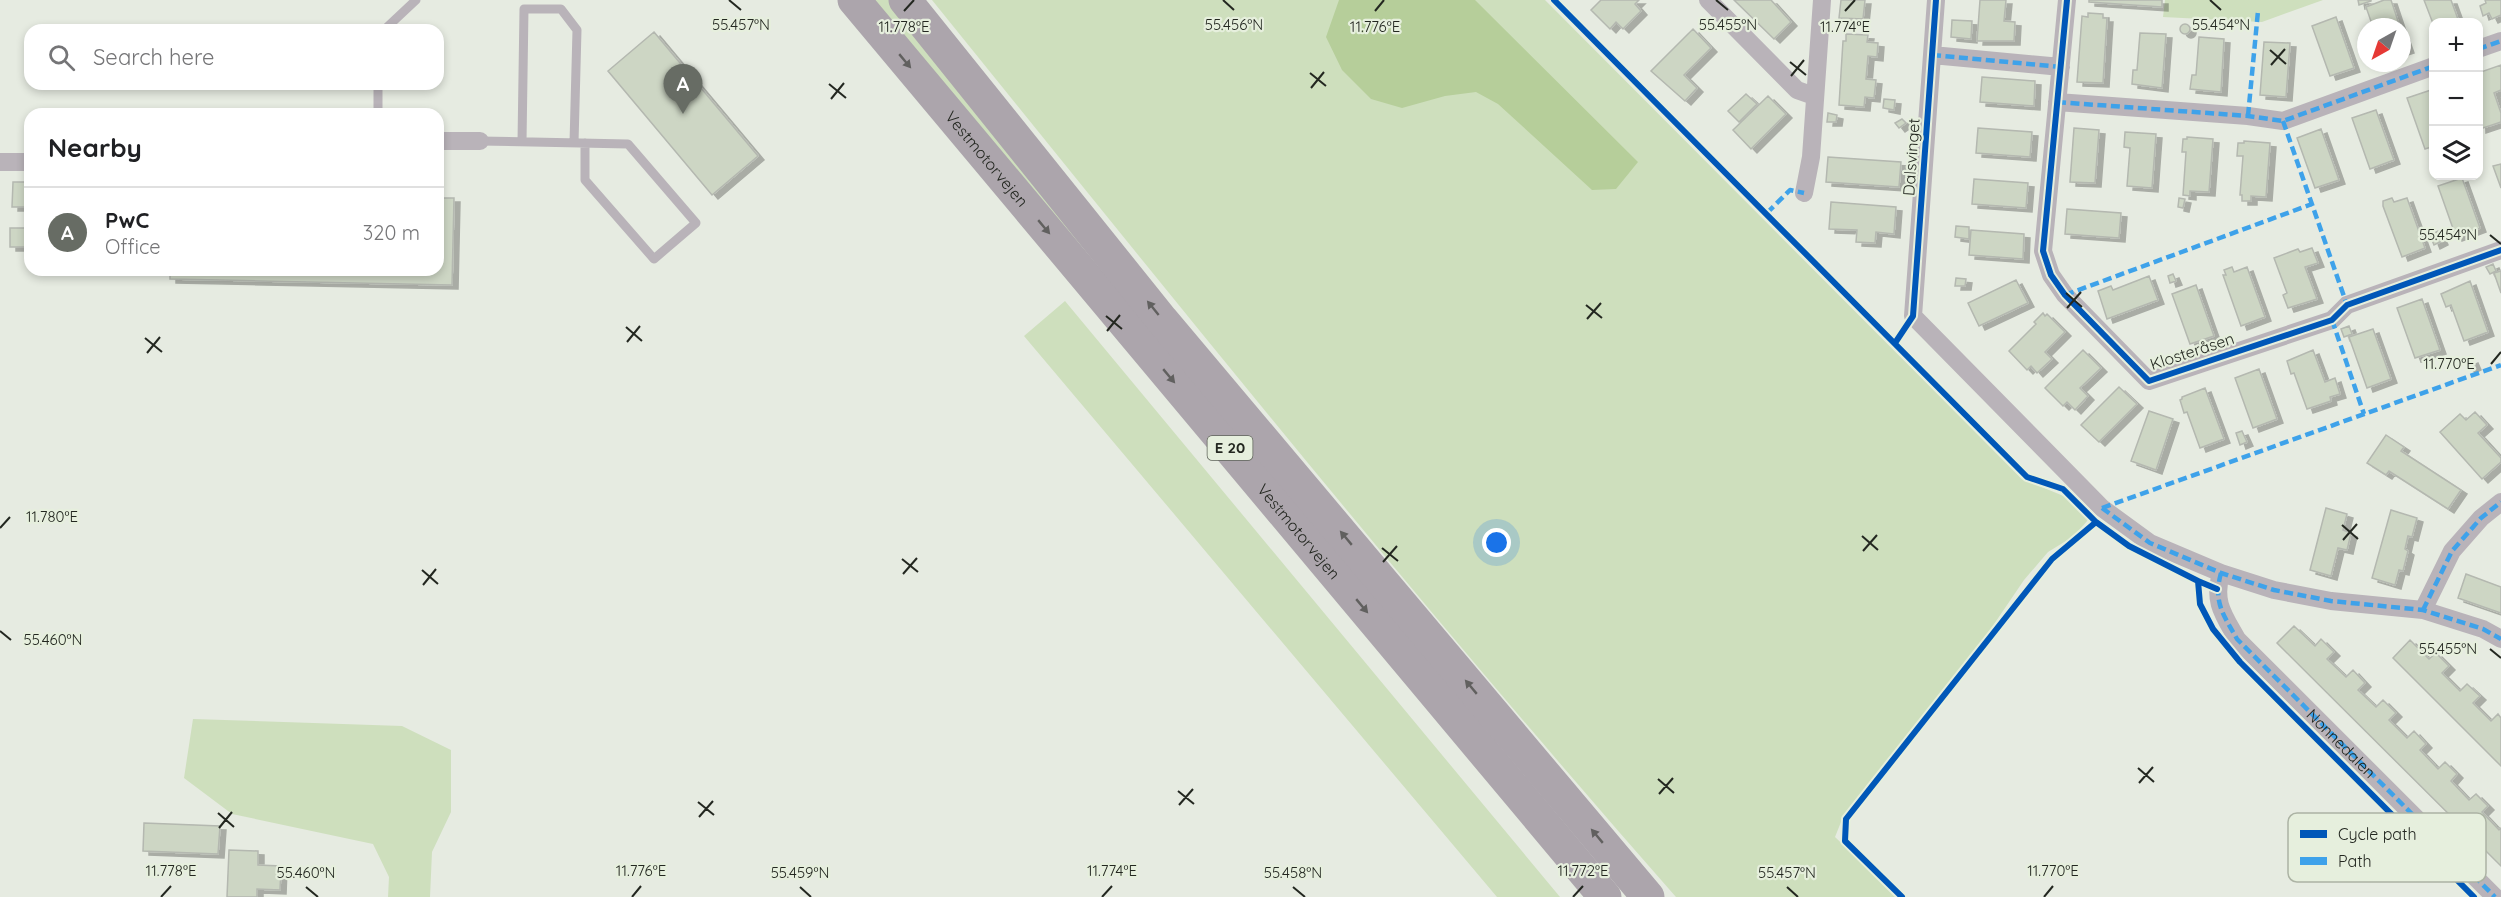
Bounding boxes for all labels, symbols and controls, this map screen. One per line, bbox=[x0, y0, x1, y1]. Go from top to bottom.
text: 55.457°N bbox=[712, 15, 770, 34]
text: 55.456°N bbox=[1205, 15, 1263, 34]
text: 55.455°N bbox=[1699, 15, 1757, 34]
text: 55.454°N bbox=[2192, 15, 2250, 34]
text: 11.778°E bbox=[879, 17, 929, 36]
text: 11.776°E bbox=[1350, 17, 1400, 36]
text: 11.774°E bbox=[1820, 17, 1870, 36]
north arrow bbox=[2357, 18, 2411, 72]
map controls bbox=[2429, 18, 2483, 180]
button: + bbox=[2429, 18, 2483, 72]
search box bbox=[24, 24, 444, 90]
icon: search bbox=[45, 41, 78, 74]
text: Search here bbox=[93, 43, 214, 71]
one-way arrow bbox=[898, 53, 911, 68]
pin: A bbox=[664, 64, 702, 114]
button: − bbox=[2429, 72, 2483, 126]
street label: Vestmotorvejen bbox=[941, 107, 1033, 211]
street label: Dalsvinget bbox=[1898, 118, 1924, 196]
button: layers bbox=[2429, 126, 2483, 180]
text: Nearby bbox=[48, 131, 142, 164]
text: PwC bbox=[105, 206, 149, 234]
one-way arrow bbox=[1037, 219, 1049, 234]
text: A bbox=[61, 220, 74, 245]
text: 320 m bbox=[363, 220, 420, 245]
text: 55.454°N bbox=[2419, 225, 2477, 244]
text: Office bbox=[105, 234, 161, 259]
one-way arrow bbox=[1146, 300, 1159, 316]
street label: Klosteråsen bbox=[2147, 328, 2237, 374]
text: 11.770°E bbox=[2423, 354, 2475, 373]
one-way arrow bbox=[1162, 368, 1175, 383]
road number: E 20 bbox=[1208, 436, 1252, 460]
street label: Vestmotorvejen bbox=[1253, 479, 1345, 583]
text: 11.780°E bbox=[26, 507, 78, 526]
your location bbox=[1482, 528, 1511, 557]
one-way arrow bbox=[1339, 530, 1352, 546]
one-way arrow bbox=[1355, 598, 1368, 614]
text: 55.460°N bbox=[23, 630, 83, 649]
text: 55.455°N bbox=[2419, 639, 2477, 658]
one-way arrow bbox=[1465, 680, 1478, 695]
street label: Nonnedalen bbox=[2302, 704, 2380, 782]
legend bbox=[2288, 813, 2486, 882]
text: Cycle path bbox=[2338, 824, 2417, 844]
one-way arrow bbox=[1590, 828, 1603, 844]
text: Path bbox=[2338, 851, 2372, 871]
text: 11.778°E bbox=[146, 861, 196, 880]
text: 11.776°E bbox=[616, 861, 666, 880]
text: 11.774°E bbox=[1087, 861, 1137, 880]
text: 11.772°E bbox=[1557, 861, 1609, 880]
text: 11.770°E bbox=[2027, 861, 2079, 880]
text: 55.460°N bbox=[276, 863, 336, 882]
text: 55.459°N bbox=[771, 863, 829, 882]
text: 55.458°N bbox=[1264, 863, 1322, 882]
text: 55.457°N bbox=[1758, 863, 1816, 882]

